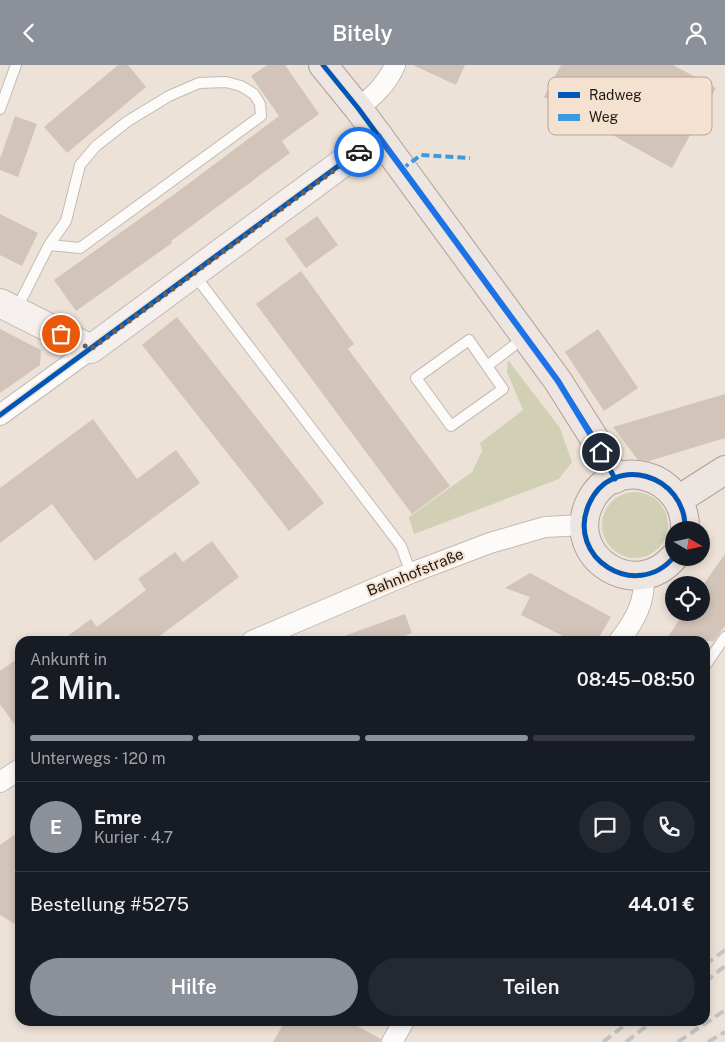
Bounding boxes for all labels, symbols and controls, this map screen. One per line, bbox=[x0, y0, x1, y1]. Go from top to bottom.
icon: back bbox=[15, 19, 43, 47]
icon: person bbox=[682, 19, 710, 47]
text: Bitely bbox=[332, 20, 393, 46]
legend bbox=[548, 77, 712, 135]
text: Radweg bbox=[589, 87, 642, 103]
text: Weg bbox=[589, 109, 619, 125]
courier bbox=[334, 127, 384, 177]
icon: car bbox=[345, 138, 373, 166]
pin bbox=[40, 313, 82, 355]
icon: bag bbox=[47, 320, 75, 348]
pin bbox=[580, 431, 622, 473]
icon: home bbox=[587, 438, 615, 466]
north arrow bbox=[665, 521, 710, 566]
map controls bbox=[665, 521, 710, 621]
street label: Bahnhofstraße bbox=[364, 545, 466, 599]
button: locate bbox=[665, 576, 710, 621]
text: Ankunft in bbox=[30, 650, 107, 669]
text: 08:45–08:50 bbox=[577, 668, 695, 690]
text: 2 Min. bbox=[30, 669, 121, 706]
text: Unterwegs · 120 m bbox=[30, 749, 166, 768]
button: chat bbox=[579, 801, 631, 853]
button: phone bbox=[643, 801, 695, 853]
text: Emre bbox=[94, 806, 142, 828]
text: E bbox=[50, 816, 62, 838]
text: Kurier · 4.7 bbox=[94, 828, 173, 847]
text: Bestellung #5275 bbox=[30, 893, 189, 915]
text: 44.01 € bbox=[628, 893, 695, 915]
button: Hilfe bbox=[30, 958, 358, 1016]
button: Teilen bbox=[368, 958, 695, 1016]

